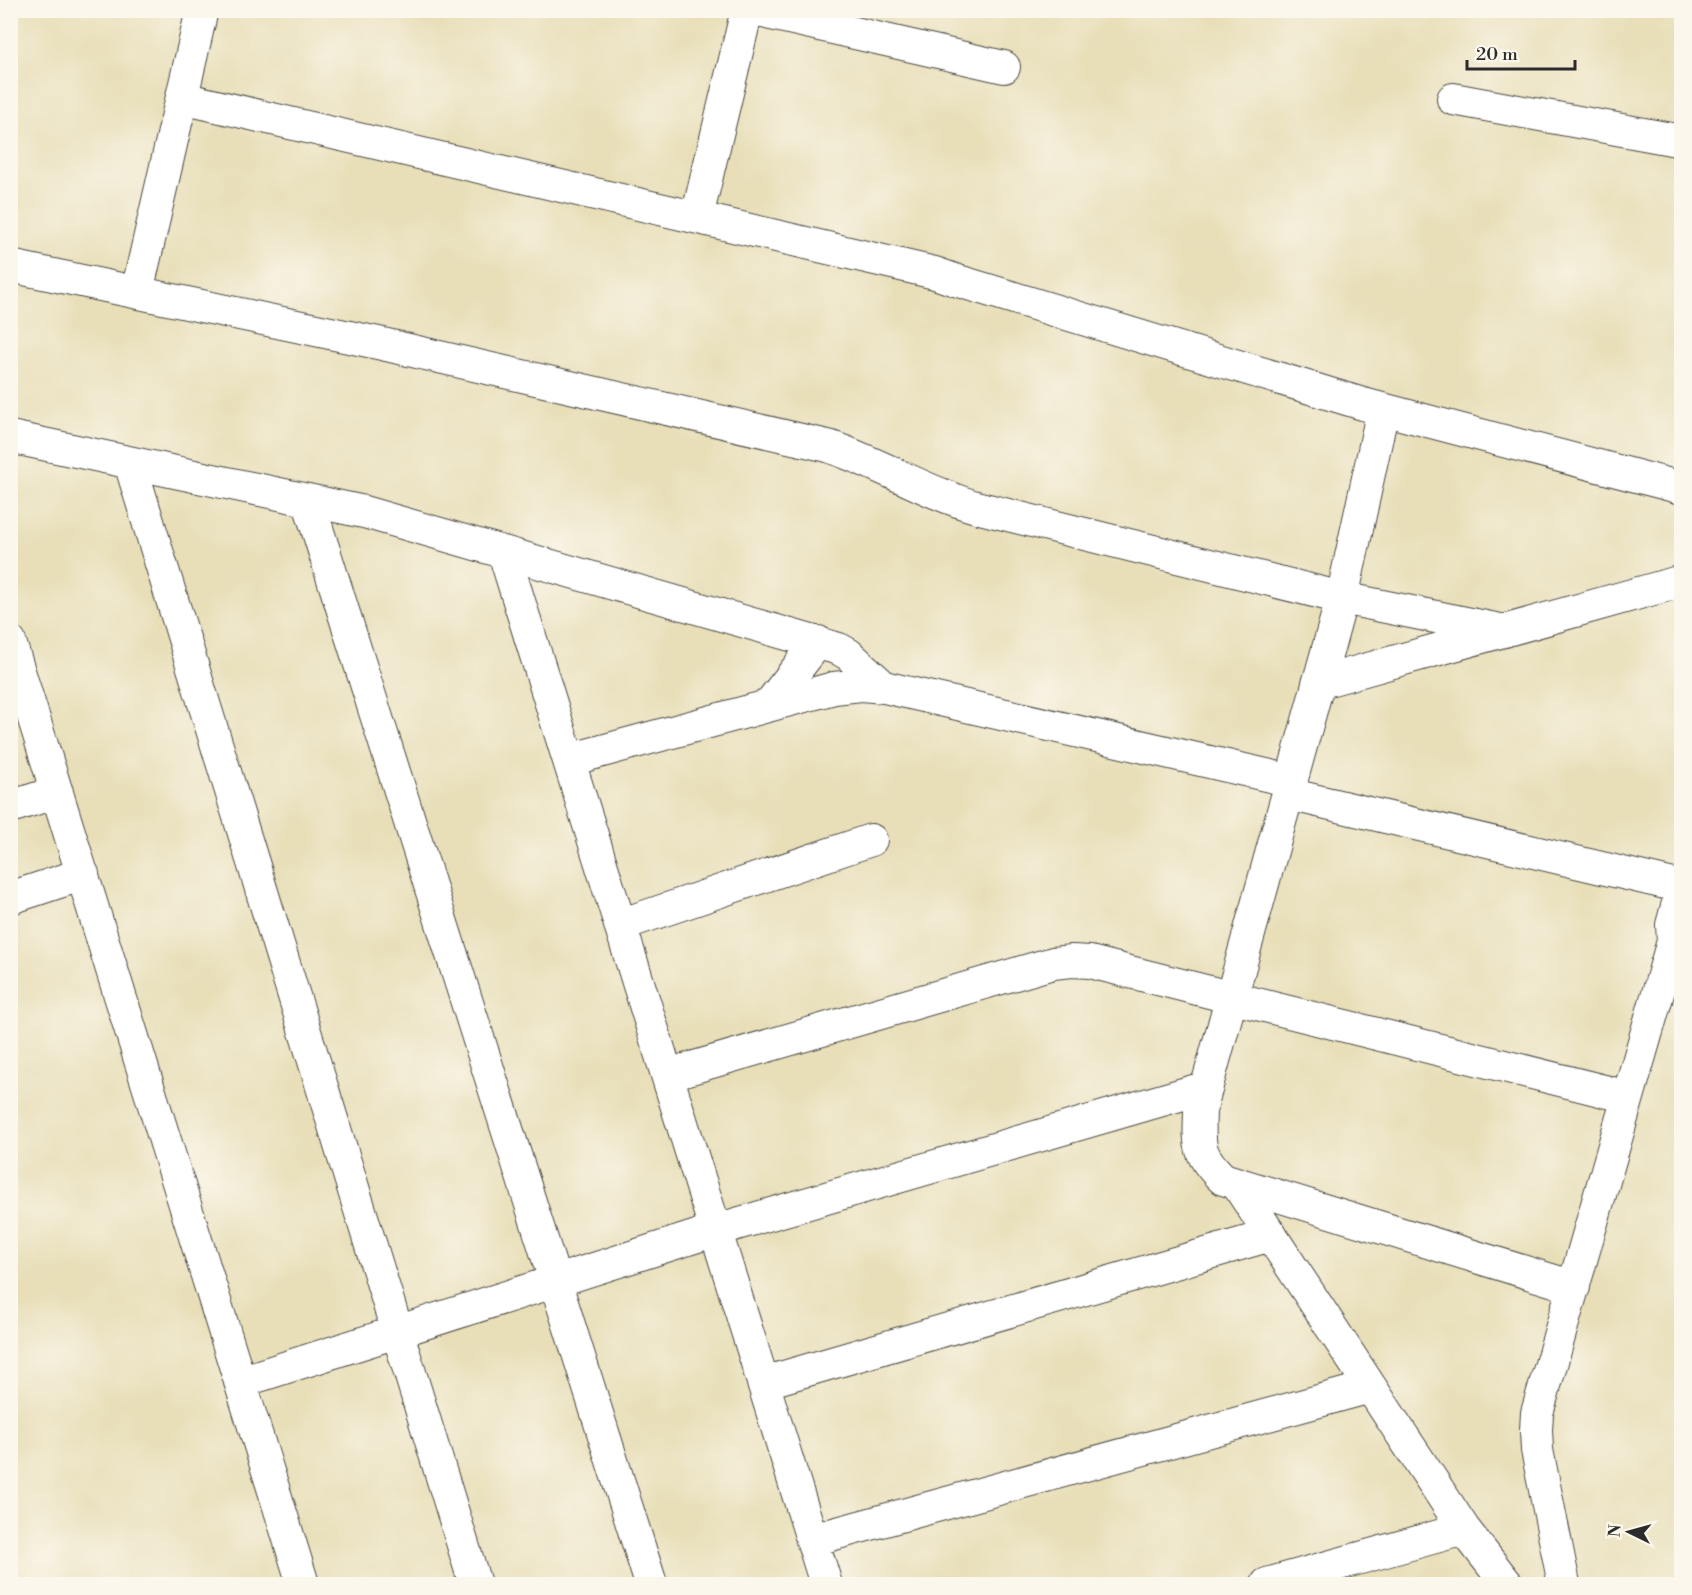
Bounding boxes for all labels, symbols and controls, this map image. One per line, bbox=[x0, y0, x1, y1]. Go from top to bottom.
scale bar bbox=[1467, 33, 1575, 71]
text: 20 m bbox=[1476, 43, 1518, 66]
north arrow bbox=[1599, 1502, 1659, 1562]
text: N bbox=[1605, 1523, 1626, 1538]

